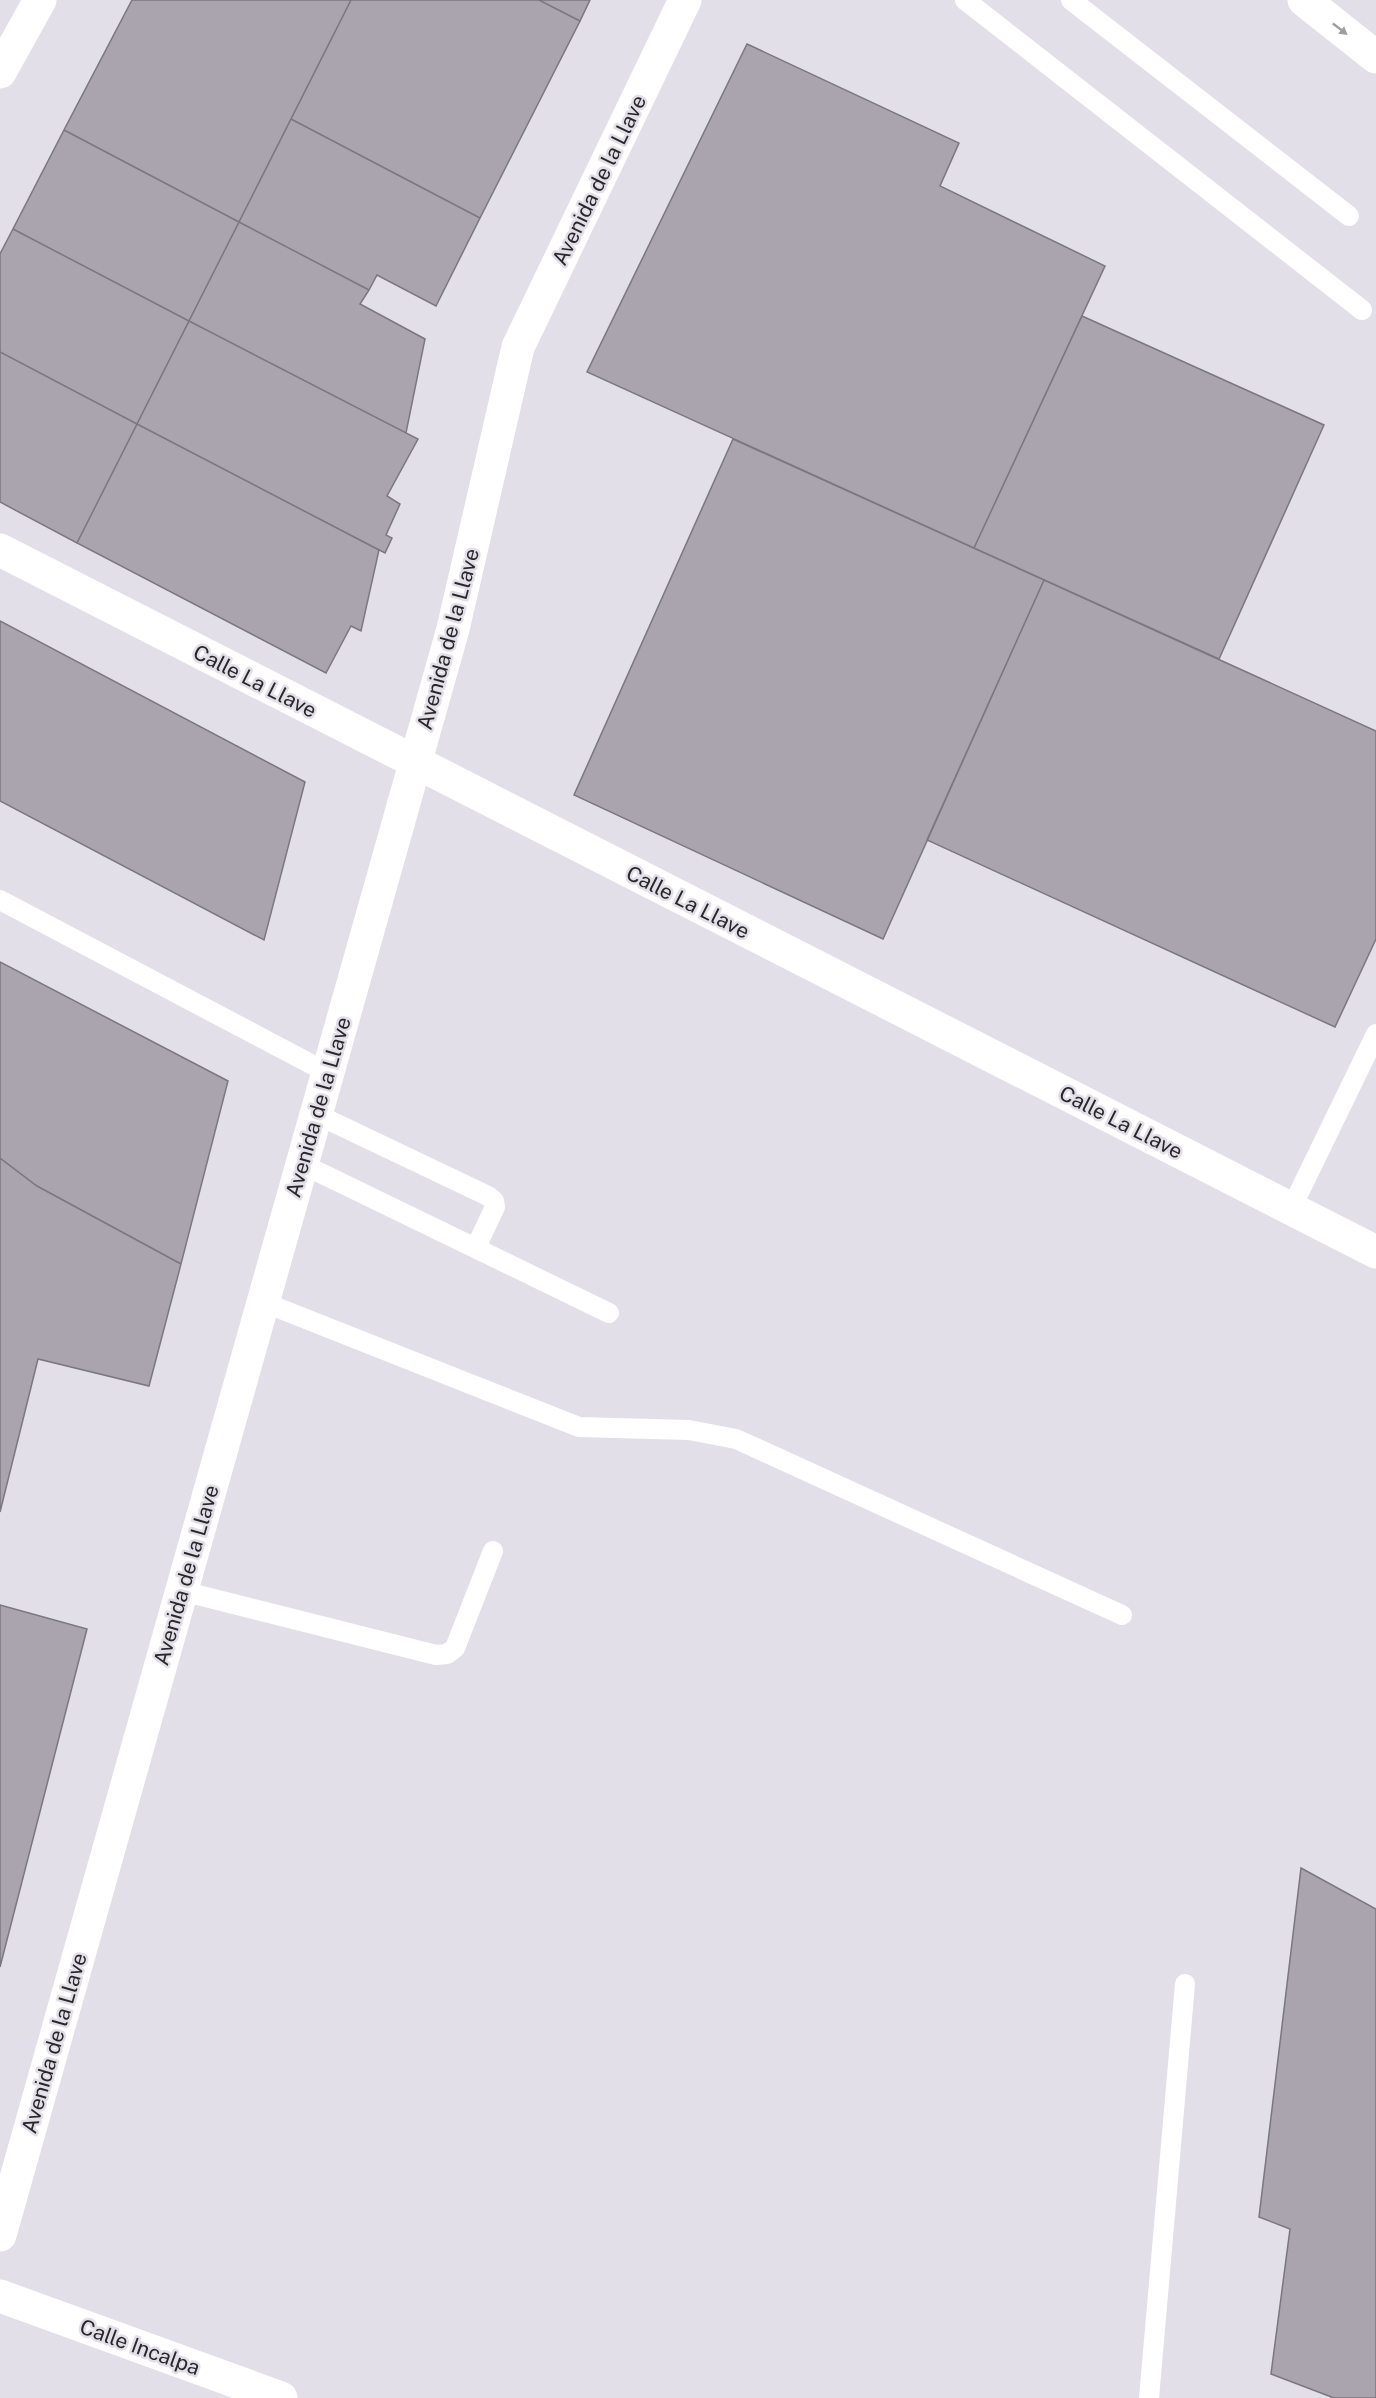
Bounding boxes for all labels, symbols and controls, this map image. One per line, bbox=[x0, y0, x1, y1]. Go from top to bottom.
one-way arrow bbox=[1332, 22, 1348, 35]
street label: Avenida de la Llave bbox=[547, 91, 651, 269]
street label: Avenida de la Llave bbox=[412, 546, 484, 732]
street label: Calle La Llave bbox=[189, 639, 321, 723]
street label: Calle La Llave bbox=[622, 860, 754, 944]
street label: Avenida de la Llave bbox=[280, 1014, 356, 1200]
street label: Calle La Llave bbox=[1055, 1080, 1187, 1164]
street label: Avenida de la Llave bbox=[148, 1482, 224, 1668]
street label: Avenida de la Llave bbox=[16, 1950, 92, 2136]
street label: Calle Incalpa bbox=[77, 2314, 203, 2380]

